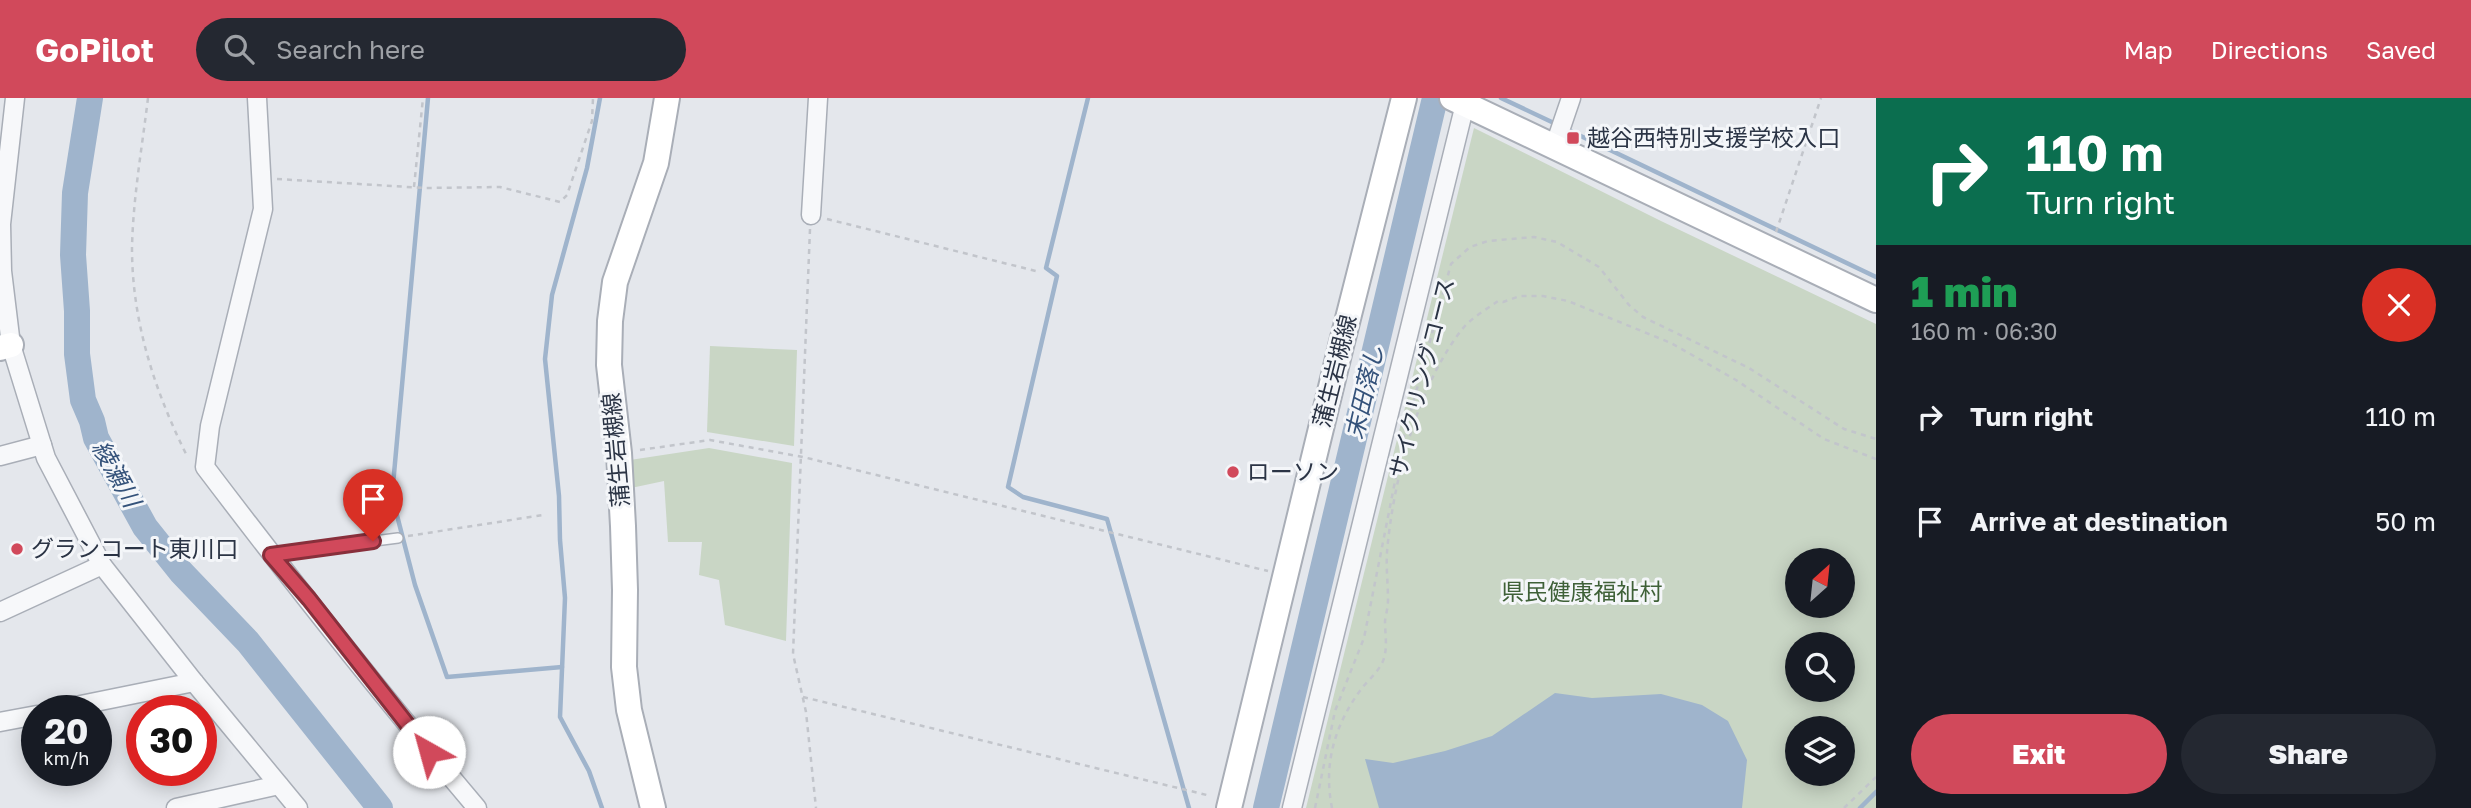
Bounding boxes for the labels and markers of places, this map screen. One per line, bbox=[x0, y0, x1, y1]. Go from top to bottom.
place label: 越谷西特別支援学校入口 bbox=[1587, 123, 1840, 151]
marker: 越谷西特別支援学校入口 bbox=[1565, 130, 1581, 146]
place label: ローソン bbox=[1247, 457, 1339, 485]
marker: ローソン bbox=[1225, 464, 1241, 480]
pin bbox=[343, 469, 403, 541]
place label: グランコート東川口 bbox=[31, 534, 238, 562]
marker: グランコート東川口 bbox=[9, 541, 25, 557]

